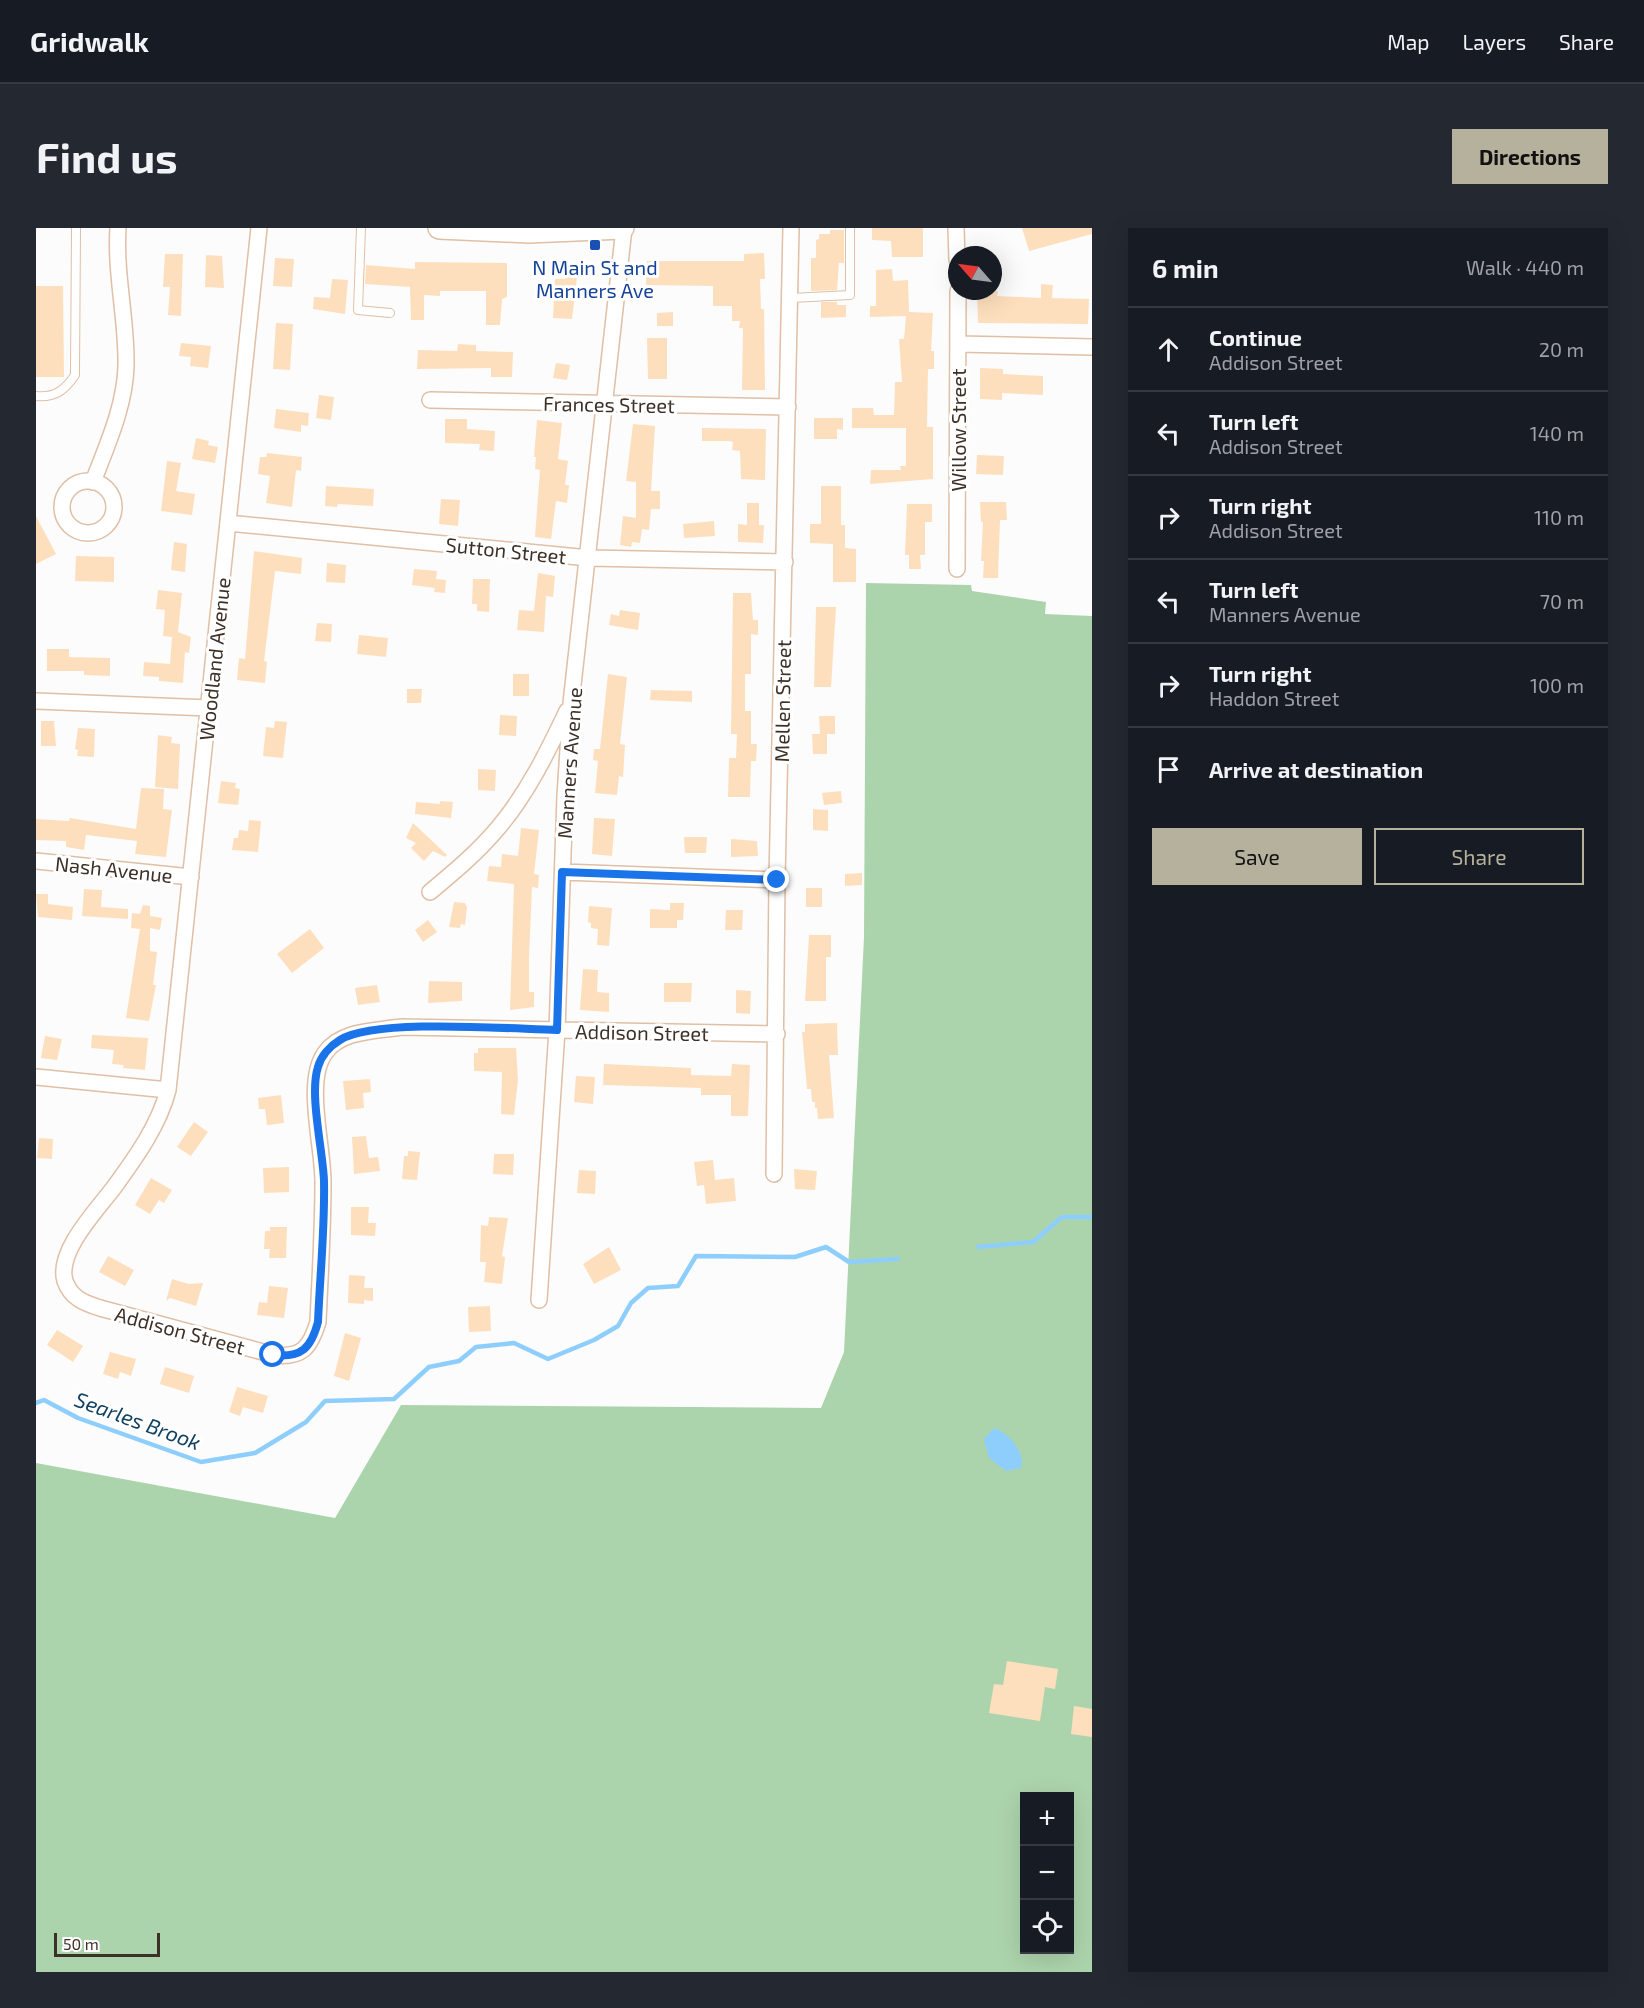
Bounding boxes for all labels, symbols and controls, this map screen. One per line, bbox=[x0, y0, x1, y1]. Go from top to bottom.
text: Gridwalk bbox=[30, 24, 149, 58]
text: Map bbox=[1387, 29, 1429, 54]
text: Layers bbox=[1462, 29, 1526, 54]
text: Share bbox=[1559, 29, 1614, 54]
button: Directions bbox=[1452, 129, 1608, 184]
text: Find us bbox=[36, 131, 178, 181]
marker: N Main St and Manners Ave bbox=[588, 238, 602, 252]
north arrow bbox=[948, 246, 1002, 300]
text: 6 min bbox=[1152, 252, 1219, 283]
place label: N Main St and Manners Ave bbox=[532, 255, 658, 302]
text: Walk · 440 m bbox=[1466, 255, 1584, 279]
text: Continue bbox=[1209, 324, 1302, 350]
icon: ahead bbox=[1152, 333, 1185, 366]
text: 20 m bbox=[1539, 337, 1584, 361]
text: Addison Street bbox=[1209, 350, 1343, 374]
street label: Willow Street bbox=[946, 368, 970, 492]
street label: Frances Street bbox=[543, 391, 675, 417]
text: Turn left bbox=[1209, 408, 1298, 434]
icon: left bbox=[1152, 417, 1185, 450]
text: 140 m bbox=[1530, 421, 1584, 445]
text: Addison Street bbox=[1209, 434, 1343, 458]
text: Turn right bbox=[1209, 492, 1311, 518]
icon: right bbox=[1152, 501, 1185, 534]
text: 110 m bbox=[1534, 505, 1584, 529]
text: Addison Street bbox=[1209, 518, 1343, 542]
street label: Sutton Street bbox=[445, 532, 568, 568]
street label: Woodland Avenue bbox=[194, 576, 234, 742]
text: Turn left bbox=[1209, 576, 1298, 602]
icon: left bbox=[1152, 585, 1185, 618]
text: 70 m bbox=[1540, 589, 1584, 613]
text: Manners Avenue bbox=[1209, 602, 1361, 626]
street label: Mellen Street bbox=[769, 639, 795, 762]
text: Turn right bbox=[1209, 660, 1311, 686]
icon: right bbox=[1152, 669, 1185, 702]
text: 100 m bbox=[1530, 673, 1584, 697]
text: Haddon Street bbox=[1209, 686, 1339, 710]
street label: Manners Avenue bbox=[552, 687, 586, 839]
icon: arrive bbox=[1152, 753, 1185, 786]
text: Arrive at destination bbox=[1209, 756, 1423, 782]
button: Save bbox=[1152, 828, 1362, 885]
button: Share bbox=[1374, 828, 1584, 885]
street label: Nash Avenue bbox=[54, 851, 174, 887]
route end bbox=[763, 866, 789, 892]
street label: Addison Street bbox=[575, 1019, 709, 1045]
street label: Addison Street bbox=[112, 1301, 248, 1359]
route start bbox=[259, 1341, 285, 1367]
water label: Searles Brook bbox=[72, 1386, 204, 1454]
map controls bbox=[1020, 1792, 1074, 1954]
button: + bbox=[1020, 1792, 1074, 1846]
button: − bbox=[1020, 1846, 1074, 1900]
button: locate bbox=[1020, 1900, 1074, 1954]
scale bar bbox=[54, 1930, 160, 1958]
text: 50 m bbox=[63, 1934, 99, 1953]

